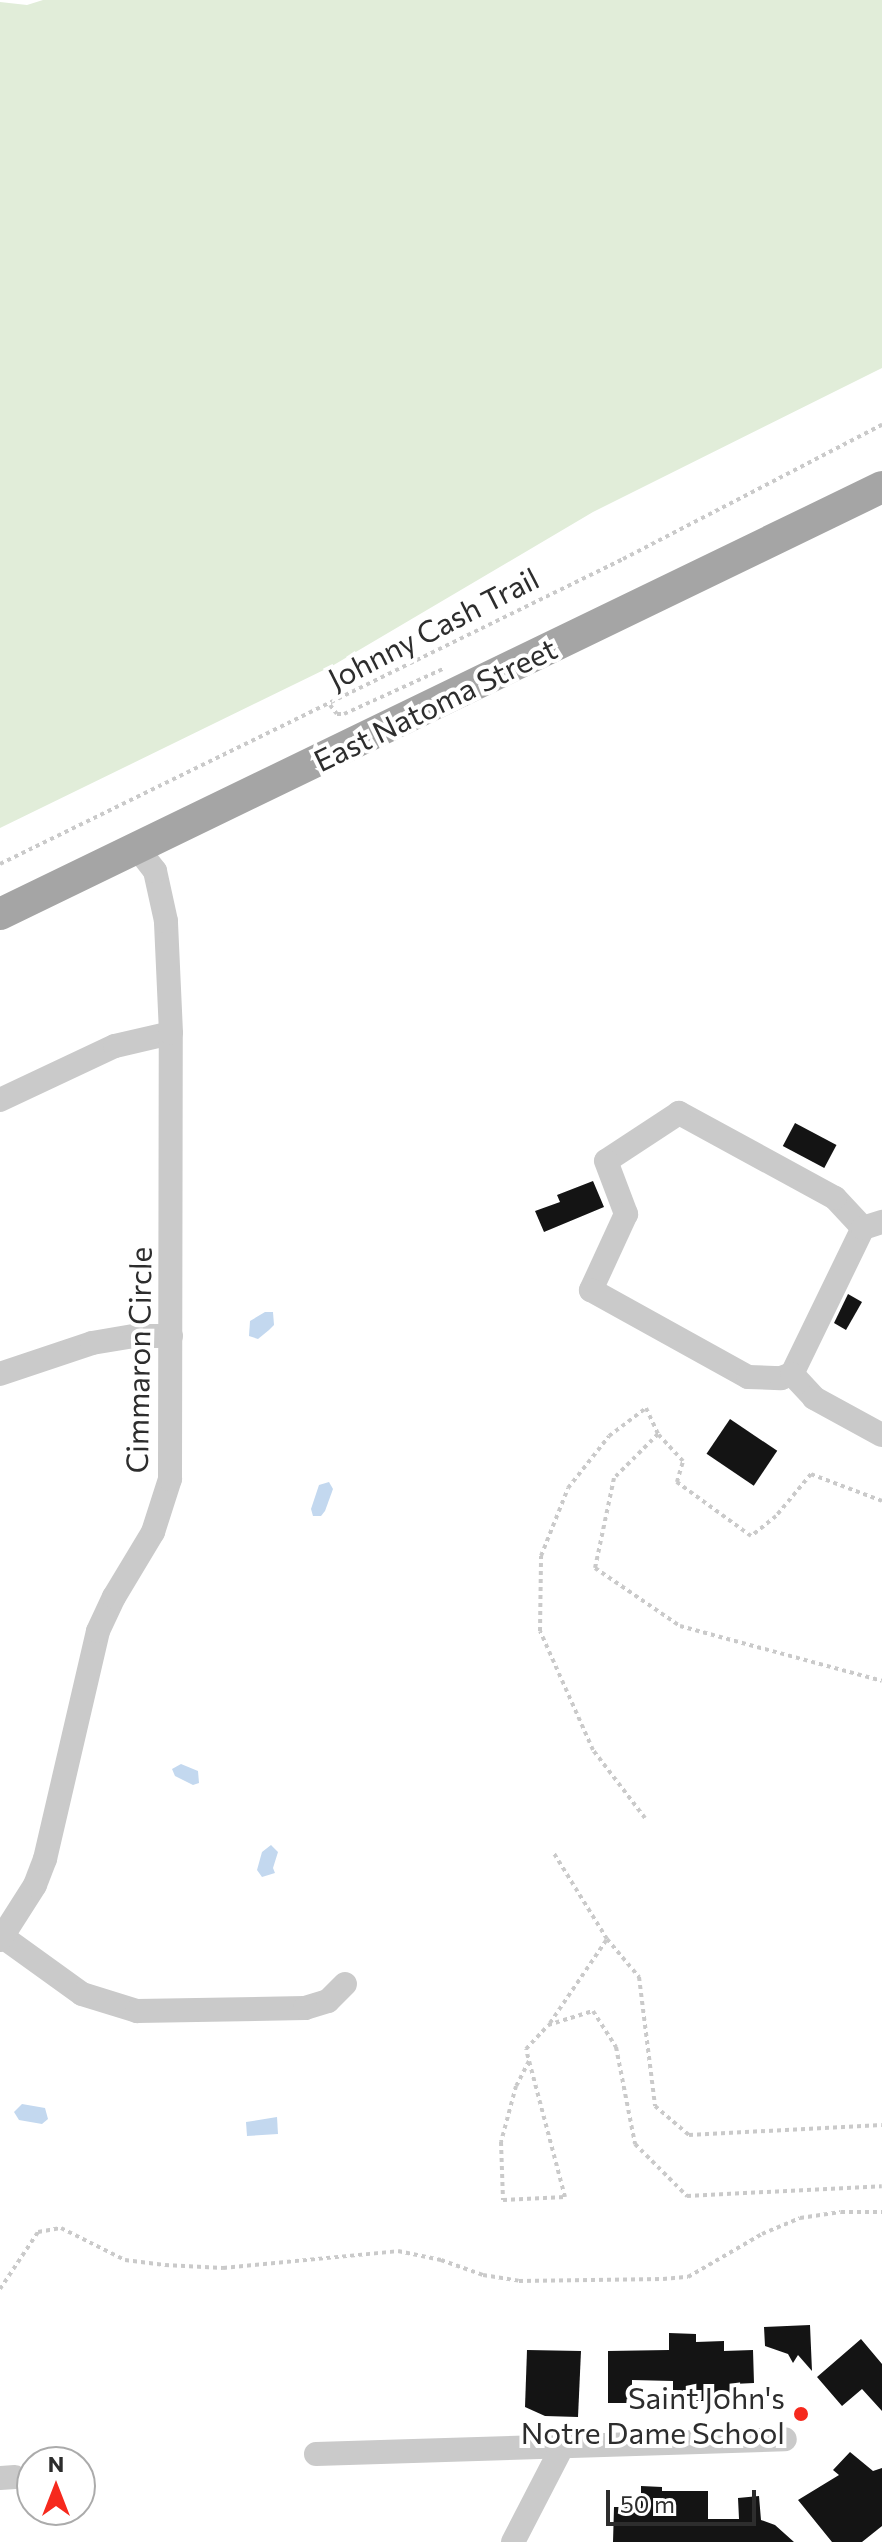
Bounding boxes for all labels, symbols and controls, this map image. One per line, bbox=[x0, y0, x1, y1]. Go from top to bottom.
street label: Johnny Cash Trail bbox=[322, 559, 544, 697]
street label: East Natoma Street bbox=[308, 630, 562, 778]
street label: Cimmaron Circle bbox=[118, 1246, 158, 1474]
place label: Saint John's Notre Dame School bbox=[521, 2379, 785, 2450]
marker: Saint John's Notre Dame School bbox=[792, 2405, 810, 2423]
north arrow bbox=[16, 2446, 96, 2526]
text: N bbox=[48, 2450, 64, 2477]
scale bar bbox=[610, 2474, 760, 2524]
text: 50 m bbox=[620, 2489, 675, 2518]

